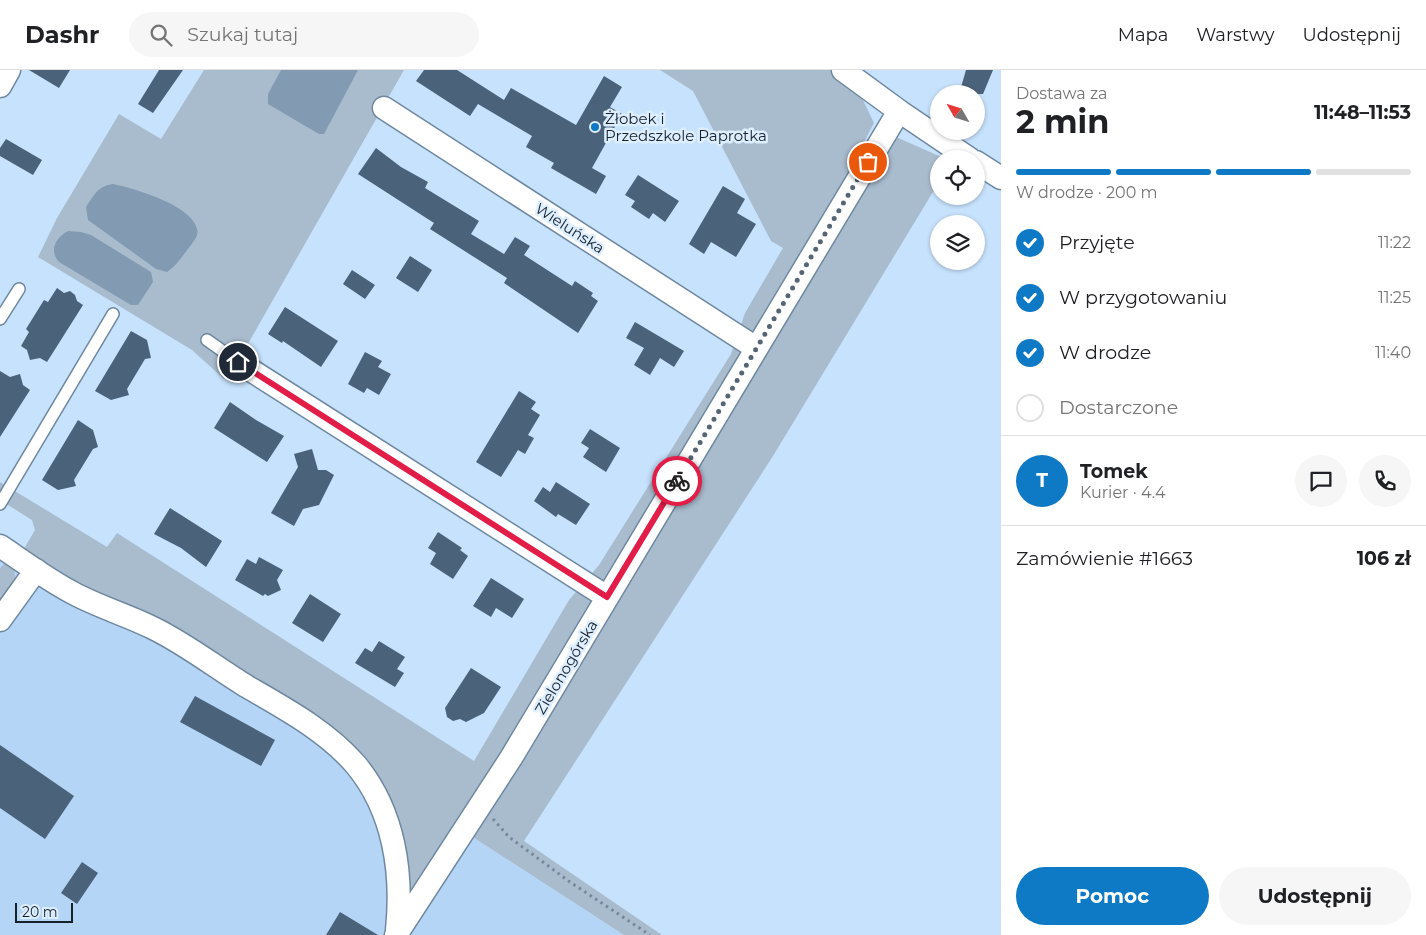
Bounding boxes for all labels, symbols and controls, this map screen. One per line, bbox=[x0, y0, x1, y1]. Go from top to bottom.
search box bbox=[129, 12, 479, 57]
text: Dashr bbox=[25, 20, 99, 49]
icon: search bbox=[147, 21, 175, 49]
text: Szukaj tutaj bbox=[187, 23, 298, 46]
text: Mapa bbox=[1118, 24, 1168, 46]
text: Warstwy bbox=[1196, 24, 1274, 46]
text: Udostępnij bbox=[1302, 24, 1401, 46]
text: Dostawa za bbox=[1016, 84, 1108, 103]
north arrow bbox=[930, 85, 985, 140]
map controls bbox=[930, 85, 985, 270]
text: 11:48–11:53 bbox=[1314, 101, 1411, 124]
text: 2 min bbox=[1016, 102, 1109, 141]
place label: Żłobek i Przedszkole Paprotka bbox=[605, 109, 767, 145]
marker: Żłobek i Przedszkole Paprotka bbox=[589, 121, 601, 133]
pin bbox=[847, 141, 889, 183]
icon: bag bbox=[854, 148, 882, 176]
button: locate bbox=[930, 150, 985, 205]
text: W drodze · 200 m bbox=[1016, 183, 1157, 202]
street label: Wieluńska bbox=[532, 199, 608, 257]
button: layers bbox=[930, 215, 985, 270]
icon: check bbox=[1016, 229, 1044, 257]
text: Przyjęte bbox=[1059, 231, 1135, 254]
text: 11:22 bbox=[1378, 233, 1411, 252]
icon: check bbox=[1016, 284, 1044, 312]
text: W przygotowaniu bbox=[1059, 286, 1227, 309]
text: 11:25 bbox=[1378, 288, 1411, 307]
icon: check bbox=[1016, 339, 1044, 367]
pin bbox=[217, 341, 259, 383]
text: W drodze bbox=[1059, 341, 1151, 364]
text: 11:40 bbox=[1375, 343, 1411, 362]
icon: home bbox=[224, 348, 252, 376]
text: Dostarczone bbox=[1059, 396, 1178, 419]
button: chat bbox=[1295, 455, 1347, 507]
button: phone bbox=[1359, 455, 1411, 507]
courier bbox=[652, 456, 702, 506]
text: Tomek bbox=[1080, 460, 1148, 483]
icon: bike bbox=[663, 467, 691, 495]
text: T bbox=[1036, 469, 1048, 492]
text: Kurier · 4.4 bbox=[1080, 483, 1166, 502]
text: Zamówienie #1663 bbox=[1016, 547, 1193, 570]
text: 106 zł bbox=[1357, 547, 1411, 570]
street label: Zielonogórska bbox=[530, 616, 602, 718]
button: Pomoc bbox=[1016, 867, 1209, 925]
button: Udostępnij bbox=[1219, 867, 1411, 925]
scale bar bbox=[15, 900, 72, 923]
text: 20 m bbox=[22, 903, 58, 921]

